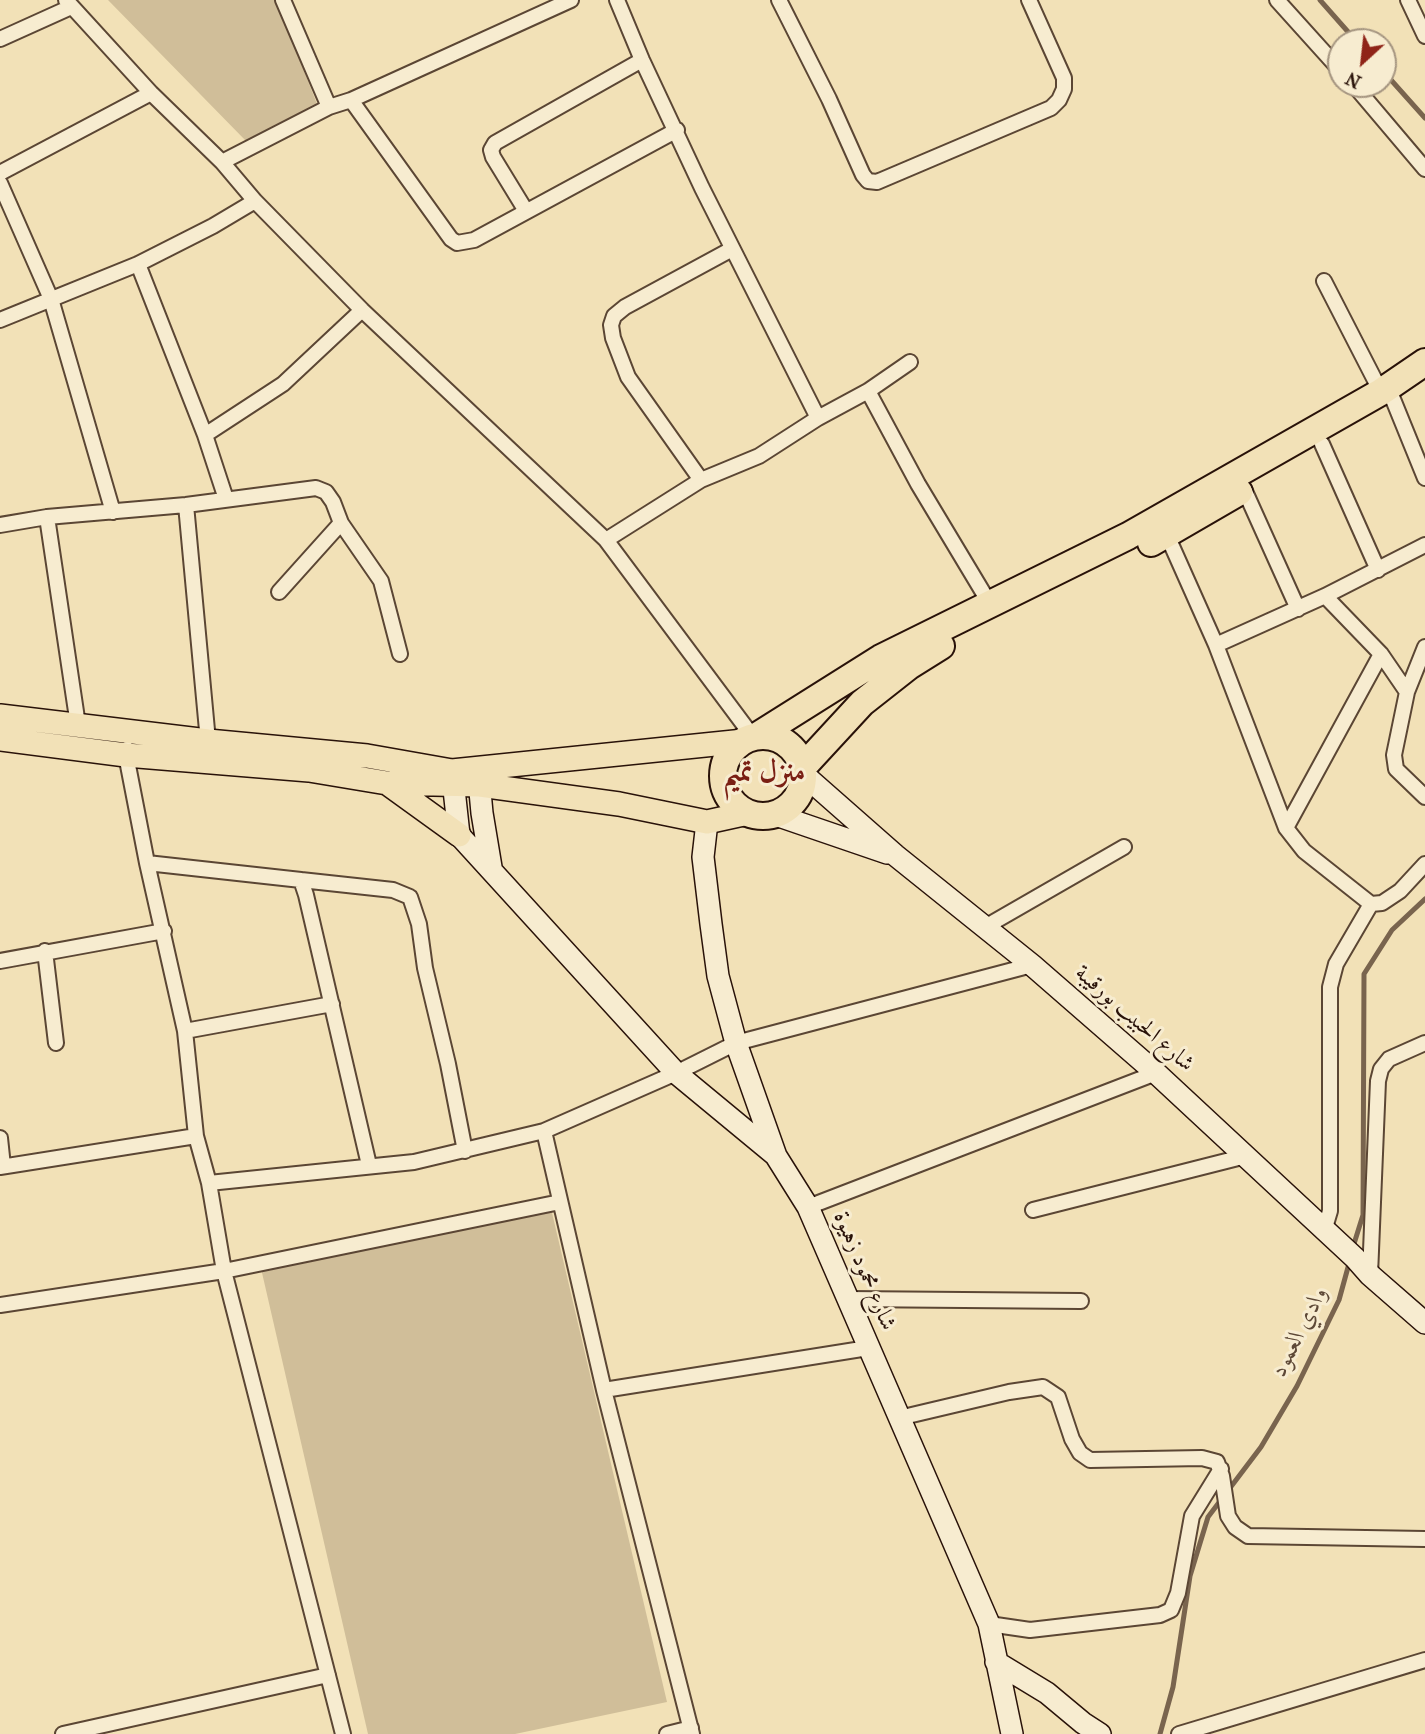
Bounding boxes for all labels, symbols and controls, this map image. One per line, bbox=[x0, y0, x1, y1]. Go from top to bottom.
north arrow bbox=[1327, 28, 1397, 98]
text: N bbox=[1342, 67, 1365, 93]
district label: منزل تميم bbox=[723, 756, 805, 792]
street label: شارع الحبيب بورقيبة bbox=[1069, 960, 1199, 1078]
street label: شارع محمود زهيوة bbox=[827, 1207, 901, 1335]
water label: وادي العمود bbox=[1265, 1282, 1335, 1382]

